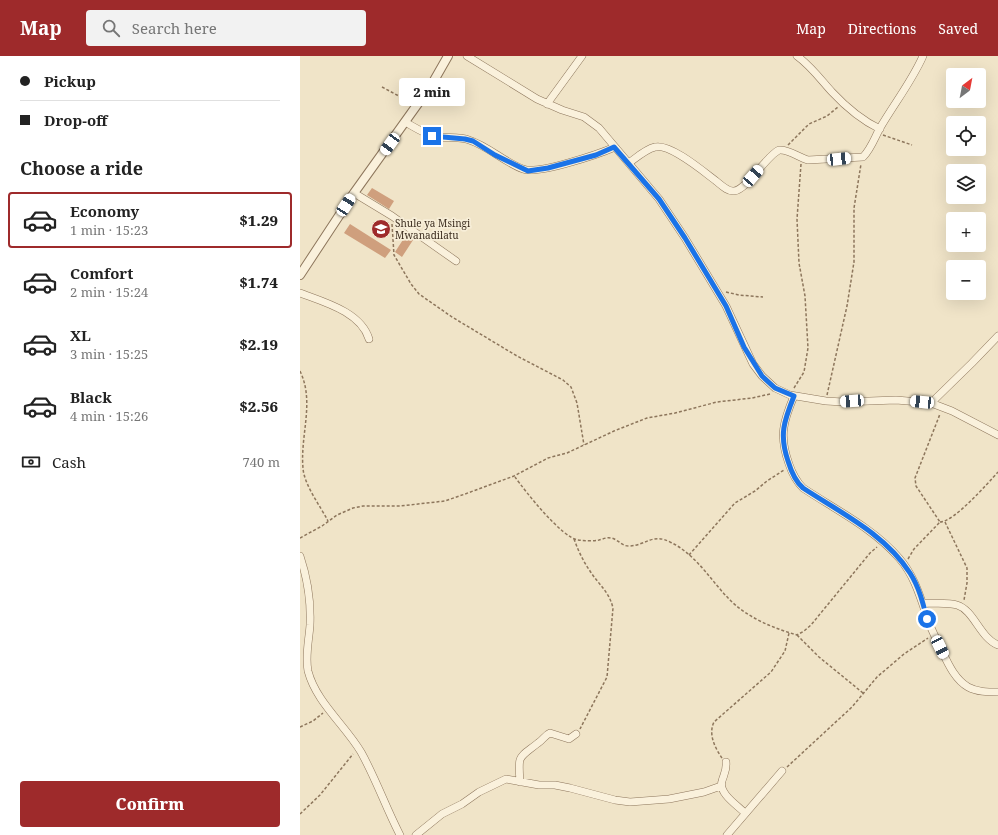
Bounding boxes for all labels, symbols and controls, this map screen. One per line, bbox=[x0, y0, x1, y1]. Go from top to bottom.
search box bbox=[86, 10, 366, 46]
text: Map bbox=[20, 15, 62, 41]
icon: search bbox=[100, 17, 122, 39]
text: Search here bbox=[132, 18, 217, 38]
text: Map bbox=[796, 19, 826, 38]
text: Directions bbox=[848, 19, 916, 38]
text: Saved bbox=[938, 19, 978, 38]
north arrow bbox=[946, 68, 986, 108]
map controls bbox=[946, 68, 986, 300]
text: Pickup bbox=[44, 71, 96, 91]
callout: 2 min bbox=[399, 78, 465, 106]
text: 2 min bbox=[413, 83, 451, 101]
text: Drop-off bbox=[44, 110, 108, 130]
button: locate bbox=[946, 116, 986, 156]
route end bbox=[423, 127, 441, 145]
car bbox=[378, 131, 402, 157]
car bbox=[826, 152, 852, 166]
text: Choose a ride bbox=[20, 156, 143, 180]
car bbox=[741, 163, 765, 189]
button: layers bbox=[946, 164, 986, 204]
car bbox=[334, 192, 358, 218]
text: Economy bbox=[70, 201, 139, 221]
icon: car bbox=[22, 202, 58, 238]
text: $1.29 bbox=[239, 210, 278, 230]
button: + bbox=[946, 212, 986, 252]
place label: Shule ya Msingi Mwanadilatu bbox=[395, 216, 471, 242]
school or university icon: Shule ya Msingi Mwanadilatu bbox=[370, 218, 392, 240]
text: 1 min · 15:23 bbox=[70, 221, 148, 239]
button: − bbox=[946, 260, 986, 300]
text: Comfort bbox=[70, 263, 133, 283]
icon: car bbox=[22, 264, 58, 300]
text: $1.74 bbox=[239, 272, 278, 292]
text: 2 min · 15:24 bbox=[70, 283, 148, 301]
text: XL bbox=[70, 325, 91, 345]
icon: car bbox=[22, 326, 58, 362]
text: $2.19 bbox=[239, 334, 278, 354]
text: 3 min · 15:25 bbox=[70, 345, 148, 363]
text: Black bbox=[70, 387, 112, 407]
icon: car bbox=[22, 388, 58, 424]
car bbox=[840, 394, 864, 408]
car bbox=[909, 395, 935, 409]
text: $2.56 bbox=[239, 396, 278, 416]
text: 4 min · 15:26 bbox=[70, 407, 148, 425]
icon: cash bbox=[20, 451, 42, 473]
text: Cash bbox=[52, 452, 86, 472]
text: 740 m bbox=[243, 453, 280, 471]
route start bbox=[918, 610, 936, 628]
car bbox=[929, 634, 951, 660]
button: Confirm bbox=[20, 781, 280, 827]

